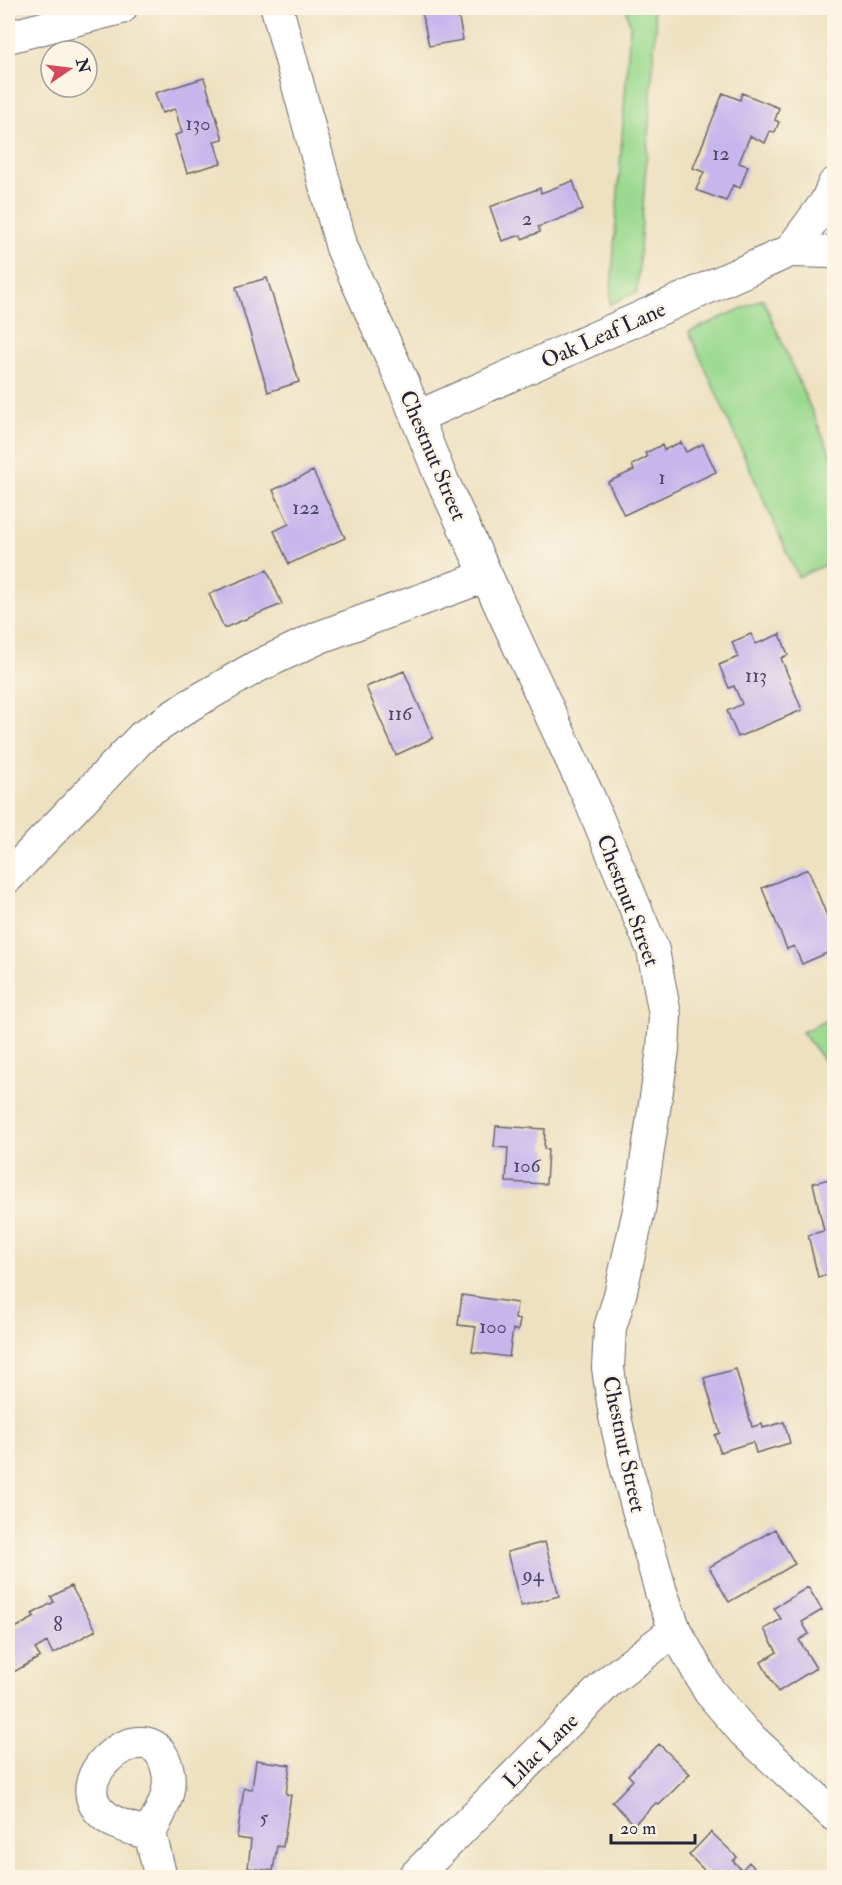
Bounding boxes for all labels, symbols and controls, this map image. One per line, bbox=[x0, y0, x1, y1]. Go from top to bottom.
north arrow bbox=[39, 39, 99, 99]
text: N bbox=[71, 55, 94, 76]
house number: 130 bbox=[185, 111, 211, 136]
house number: 12 bbox=[712, 141, 730, 166]
house number: 2 bbox=[522, 206, 532, 231]
street label: Oak Leaf Lane bbox=[537, 295, 670, 375]
street label: Chestnut Street bbox=[393, 386, 473, 525]
house number: 1 bbox=[658, 465, 666, 490]
house number: 122 bbox=[292, 495, 320, 520]
house number: 113 bbox=[745, 663, 767, 688]
house number: 116 bbox=[388, 701, 413, 726]
street label: Chestnut Street bbox=[590, 831, 666, 970]
house number: 106 bbox=[513, 1153, 542, 1178]
house number: 100 bbox=[479, 1314, 507, 1339]
street label: Chestnut Street bbox=[596, 1373, 652, 1515]
house number: 94 bbox=[520, 1562, 545, 1587]
house number: 8 bbox=[53, 1612, 63, 1637]
street label: Lilac Lane bbox=[497, 1707, 584, 1794]
house number: 5 bbox=[260, 1805, 269, 1830]
scale bar bbox=[611, 1807, 695, 1845]
text: 20 m bbox=[620, 1817, 656, 1840]

